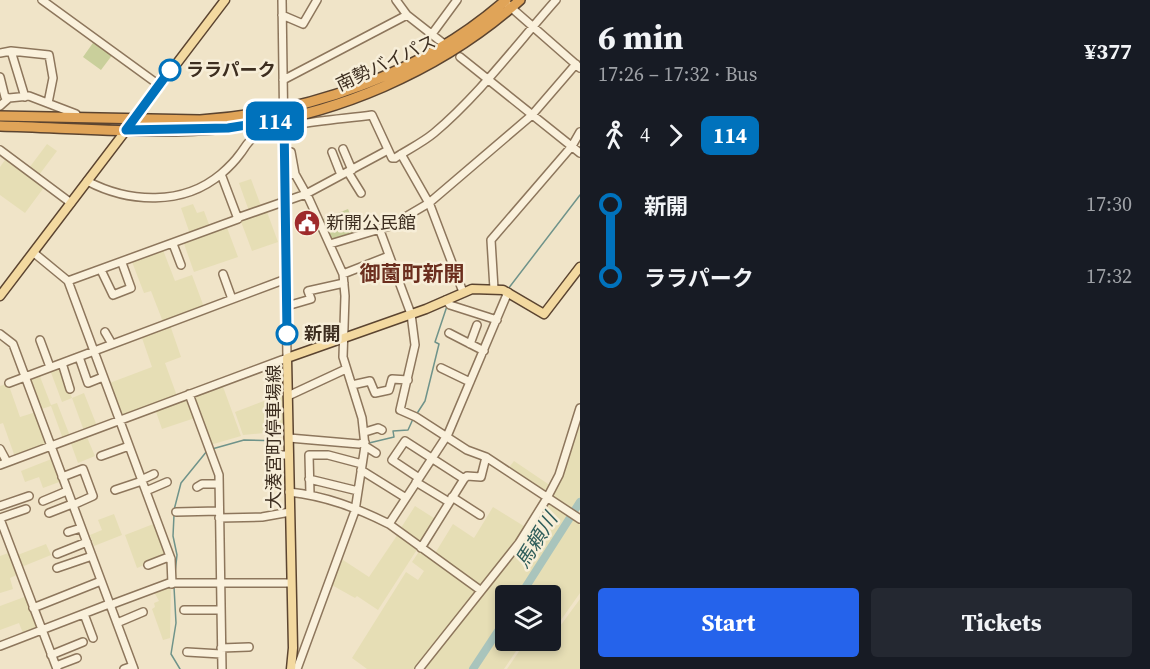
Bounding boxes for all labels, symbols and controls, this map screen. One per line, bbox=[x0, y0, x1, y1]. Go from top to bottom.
text: 6 min bbox=[598, 15, 684, 60]
street label: 南勢バイパス bbox=[332, 28, 440, 97]
text: ¥377 bbox=[1084, 36, 1132, 66]
place label: ララパーク bbox=[186, 57, 276, 82]
marker: ララパーク bbox=[159, 59, 181, 81]
text: 17:26 – 17:32 · Bus bbox=[598, 60, 757, 88]
line badge: 114 bbox=[240, 102, 310, 140]
text: 114 bbox=[258, 107, 292, 136]
icon: walk bbox=[598, 119, 631, 152]
icon: forward bbox=[659, 119, 692, 152]
text: 4 bbox=[640, 121, 650, 149]
text: 114 bbox=[713, 121, 747, 150]
text: 17:30 bbox=[1086, 190, 1132, 218]
text: 新開 bbox=[644, 191, 688, 221]
public building icon: 新開公民館 bbox=[292, 208, 322, 238]
place label: 新開公民館 bbox=[326, 210, 416, 235]
district label: 御薗町新開 bbox=[360, 259, 465, 288]
text: 17:32 bbox=[1086, 262, 1132, 290]
text: ララパーク bbox=[644, 263, 754, 293]
place label: 新開 bbox=[304, 321, 340, 346]
marker: 新開 bbox=[276, 323, 298, 345]
street label: 大湊宮町停車場線 bbox=[261, 365, 286, 509]
water label: 馬頼川 bbox=[508, 505, 565, 573]
map controls bbox=[495, 585, 561, 651]
button: layers bbox=[495, 585, 561, 651]
button: Start bbox=[598, 588, 859, 657]
button: Tickets bbox=[871, 588, 1132, 657]

